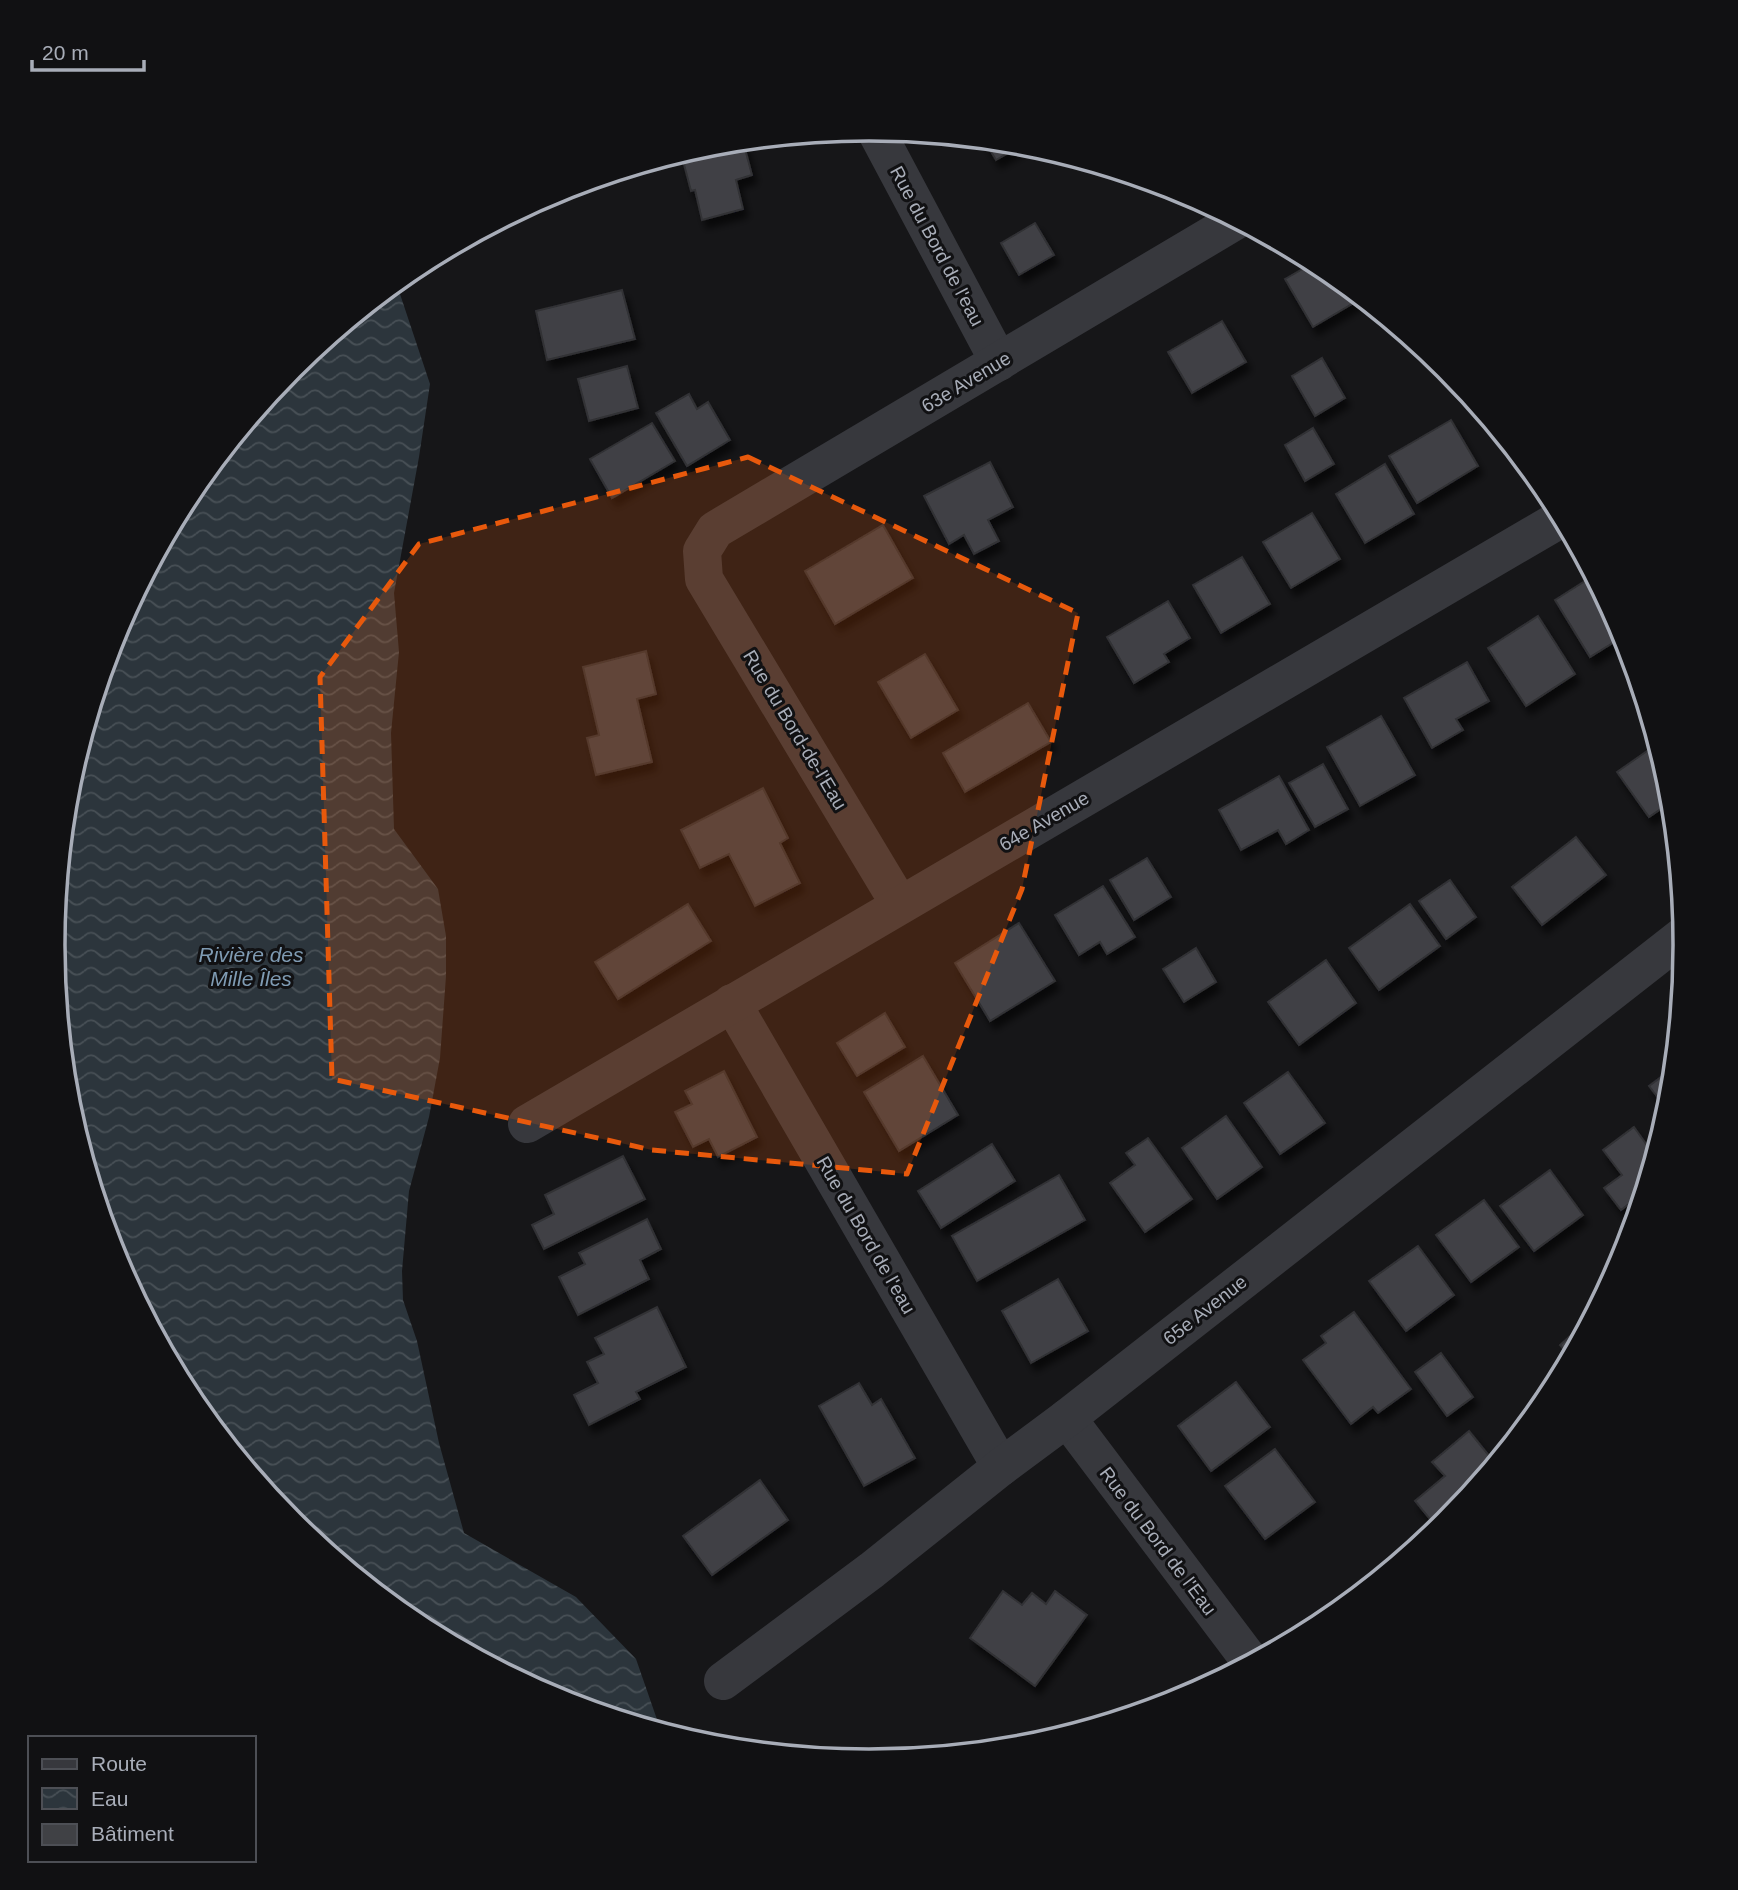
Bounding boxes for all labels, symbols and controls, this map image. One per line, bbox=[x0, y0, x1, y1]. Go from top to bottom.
scale bar bbox=[32, 28, 144, 72]
text: 20 m bbox=[42, 41, 89, 64]
street label: Rue du Bord de l'eau bbox=[886, 163, 988, 329]
street label: 63e Avenue bbox=[918, 347, 1014, 417]
street label: Rue du Bord-de-l'Eau bbox=[739, 647, 851, 813]
street label: 64e Avenue bbox=[995, 787, 1093, 855]
water label: Rivière des Mille Îles bbox=[198, 943, 304, 990]
street label: Rue du Bord de l'eau bbox=[812, 1153, 920, 1317]
street label: 65e Avenue bbox=[1159, 1271, 1251, 1349]
street label: Rue du Bord de l'Eau bbox=[1095, 1463, 1221, 1619]
legend bbox=[28, 1736, 256, 1862]
text: Route bbox=[91, 1752, 147, 1775]
text: Eau bbox=[91, 1787, 128, 1810]
text: Bâtiment bbox=[91, 1822, 174, 1845]

